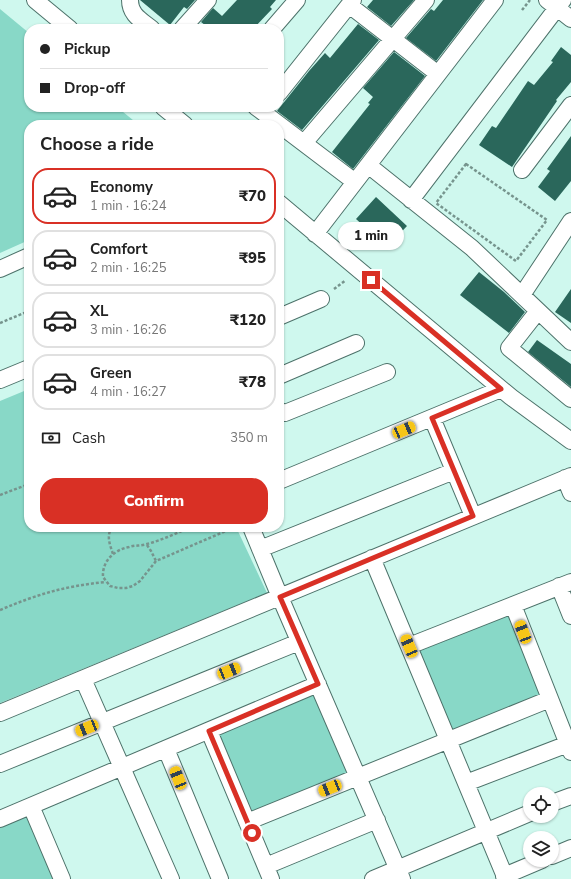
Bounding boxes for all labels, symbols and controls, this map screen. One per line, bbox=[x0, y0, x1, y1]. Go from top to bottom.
text: Pickup bbox=[64, 39, 110, 59]
text: Drop-off bbox=[64, 78, 125, 98]
text: Choose a ride bbox=[40, 132, 154, 156]
text: Economy bbox=[90, 177, 153, 197]
icon: car bbox=[42, 178, 78, 214]
text: ₹70 bbox=[239, 186, 266, 206]
text: 1 min · 16:24 bbox=[90, 197, 166, 215]
callout: 1 min bbox=[338, 222, 404, 250]
text: 1 min bbox=[354, 227, 388, 245]
text: Comfort bbox=[90, 239, 147, 259]
icon: car bbox=[42, 240, 78, 276]
text: ₹95 bbox=[239, 248, 266, 268]
text: 2 min · 16:25 bbox=[90, 259, 166, 277]
route end bbox=[362, 271, 380, 289]
text: XL bbox=[90, 301, 109, 321]
icon: car bbox=[42, 302, 78, 338]
text: ₹120 bbox=[230, 310, 266, 330]
text: 3 min · 16:26 bbox=[90, 321, 166, 339]
text: Green bbox=[90, 363, 132, 383]
icon: car bbox=[42, 364, 78, 400]
text: ₹78 bbox=[239, 372, 266, 392]
text: 4 min · 16:27 bbox=[90, 383, 166, 401]
car bbox=[391, 420, 417, 440]
icon: cash bbox=[40, 427, 62, 449]
text: Cash bbox=[72, 428, 106, 448]
text: 350 m bbox=[230, 429, 268, 447]
button: Confirm bbox=[40, 478, 268, 524]
car bbox=[513, 619, 533, 645]
car bbox=[399, 633, 419, 659]
car bbox=[216, 661, 242, 681]
car bbox=[74, 718, 100, 738]
car bbox=[168, 765, 188, 791]
car bbox=[317, 778, 343, 798]
map controls bbox=[523, 787, 559, 867]
button: locate bbox=[523, 787, 559, 823]
route start bbox=[243, 824, 261, 842]
button: layers bbox=[523, 831, 559, 867]

